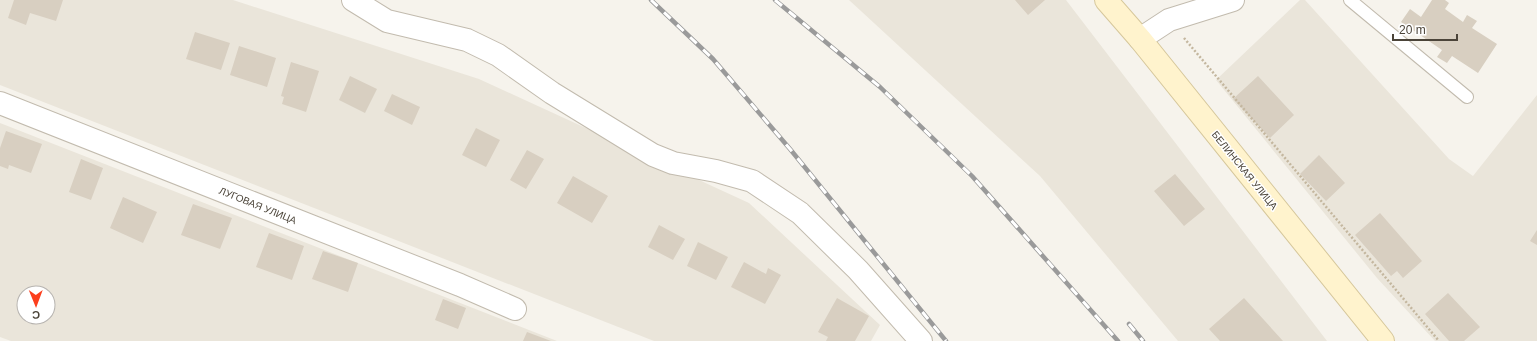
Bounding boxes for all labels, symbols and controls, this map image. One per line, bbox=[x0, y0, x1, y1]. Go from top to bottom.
scale bar bbox=[1393, 16, 1457, 42]
text: 20 m bbox=[1399, 23, 1426, 37]
street label: БЕЛИНСКАЯ УЛИЦА bbox=[1210, 129, 1280, 212]
street label: ЛУГОВАЯ УЛИЦА bbox=[218, 185, 298, 226]
north arrow bbox=[16, 285, 56, 325]
text: С bbox=[32, 309, 40, 321]

